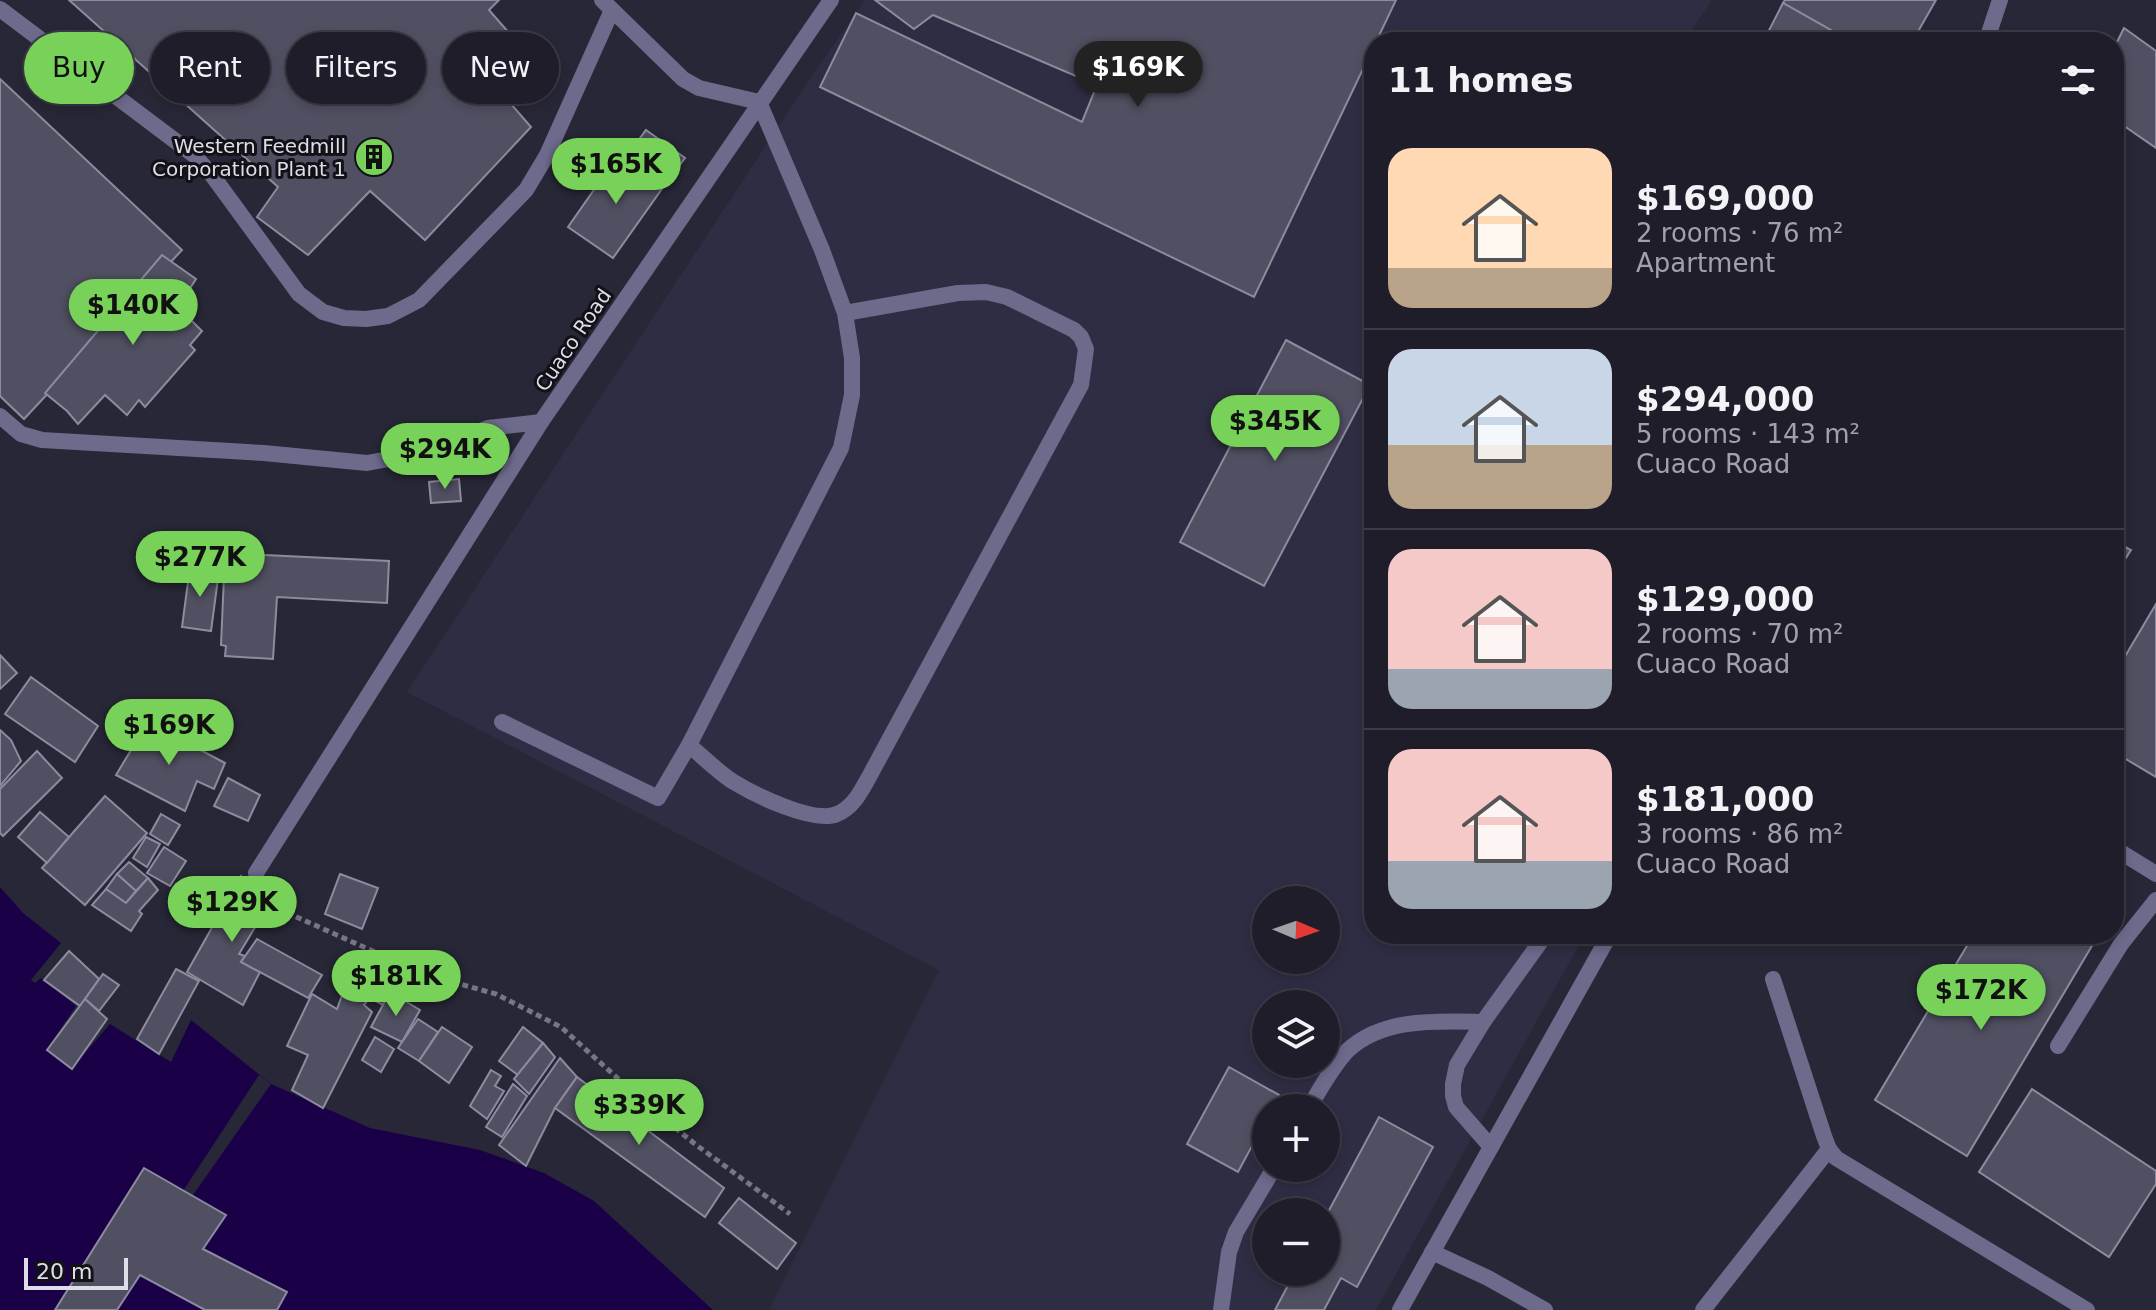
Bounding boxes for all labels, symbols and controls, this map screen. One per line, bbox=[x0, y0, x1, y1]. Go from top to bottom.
chip: Buy bbox=[24, 32, 134, 104]
chip: Rent bbox=[150, 32, 270, 104]
chip: Filters bbox=[286, 32, 426, 104]
chip: New bbox=[442, 32, 559, 104]
pin: $169K bbox=[1082, 41, 1194, 109]
text: $169K bbox=[1092, 52, 1184, 82]
icon: filters bbox=[2056, 58, 2100, 102]
text: 11 homes bbox=[1388, 60, 1573, 100]
place label: Western Feedmill Corporation Plant 1 bbox=[152, 134, 346, 181]
building icon: Western Feedmill Corporation Plant 1 bbox=[353, 136, 395, 178]
pin: $165K bbox=[560, 138, 672, 206]
text: $165K bbox=[570, 149, 662, 179]
text: $169,000 bbox=[1636, 178, 1815, 218]
icon: home bbox=[1452, 180, 1548, 276]
text: 2 rooms · 76 m² bbox=[1636, 218, 1844, 248]
text: Apartment bbox=[1636, 248, 1775, 278]
pin: $140K bbox=[77, 279, 189, 347]
street label: Cuaco Road bbox=[530, 284, 616, 396]
text: $140K bbox=[87, 290, 179, 320]
text: $294,000 bbox=[1636, 379, 1815, 419]
icon: home bbox=[1452, 381, 1548, 477]
pin: $345K bbox=[1219, 395, 1331, 463]
text: $345K bbox=[1229, 406, 1321, 436]
text: 5 rooms · 143 m² bbox=[1636, 419, 1860, 449]
pin: $294K bbox=[389, 423, 501, 491]
text: $294K bbox=[399, 434, 491, 464]
text: Cuaco Road bbox=[1636, 449, 1790, 479]
pin: $277K bbox=[144, 531, 256, 599]
text: $277K bbox=[154, 542, 246, 572]
text: $129,000 bbox=[1636, 579, 1815, 619]
icon: home bbox=[1452, 581, 1548, 677]
text: 2 rooms · 70 m² bbox=[1636, 619, 1844, 649]
text: Cuaco Road bbox=[1636, 649, 1790, 679]
pin: $169K bbox=[113, 699, 225, 767]
text: $169K bbox=[123, 710, 215, 740]
text: $181,000 bbox=[1636, 779, 1815, 819]
icon: home bbox=[1452, 781, 1548, 877]
text: 3 rooms · 86 m² bbox=[1636, 819, 1844, 849]
text: Cuaco Road bbox=[1636, 849, 1790, 879]
pin: $129K bbox=[176, 876, 288, 944]
north arrow bbox=[1252, 886, 1340, 974]
map controls bbox=[1252, 886, 1340, 1286]
text: $129K bbox=[186, 887, 278, 917]
pin: $181K bbox=[340, 950, 452, 1018]
text: $181K bbox=[350, 961, 442, 991]
pin: $172K bbox=[1925, 964, 2037, 1032]
text: $172K bbox=[1935, 975, 2027, 1005]
button: layers bbox=[1252, 990, 1340, 1078]
pin: $339K bbox=[583, 1079, 695, 1147]
text: $339K bbox=[593, 1090, 685, 1120]
button: + bbox=[1252, 1094, 1340, 1182]
button: − bbox=[1252, 1198, 1340, 1286]
scale bar bbox=[24, 1254, 128, 1290]
text: 20 m bbox=[36, 1259, 92, 1284]

